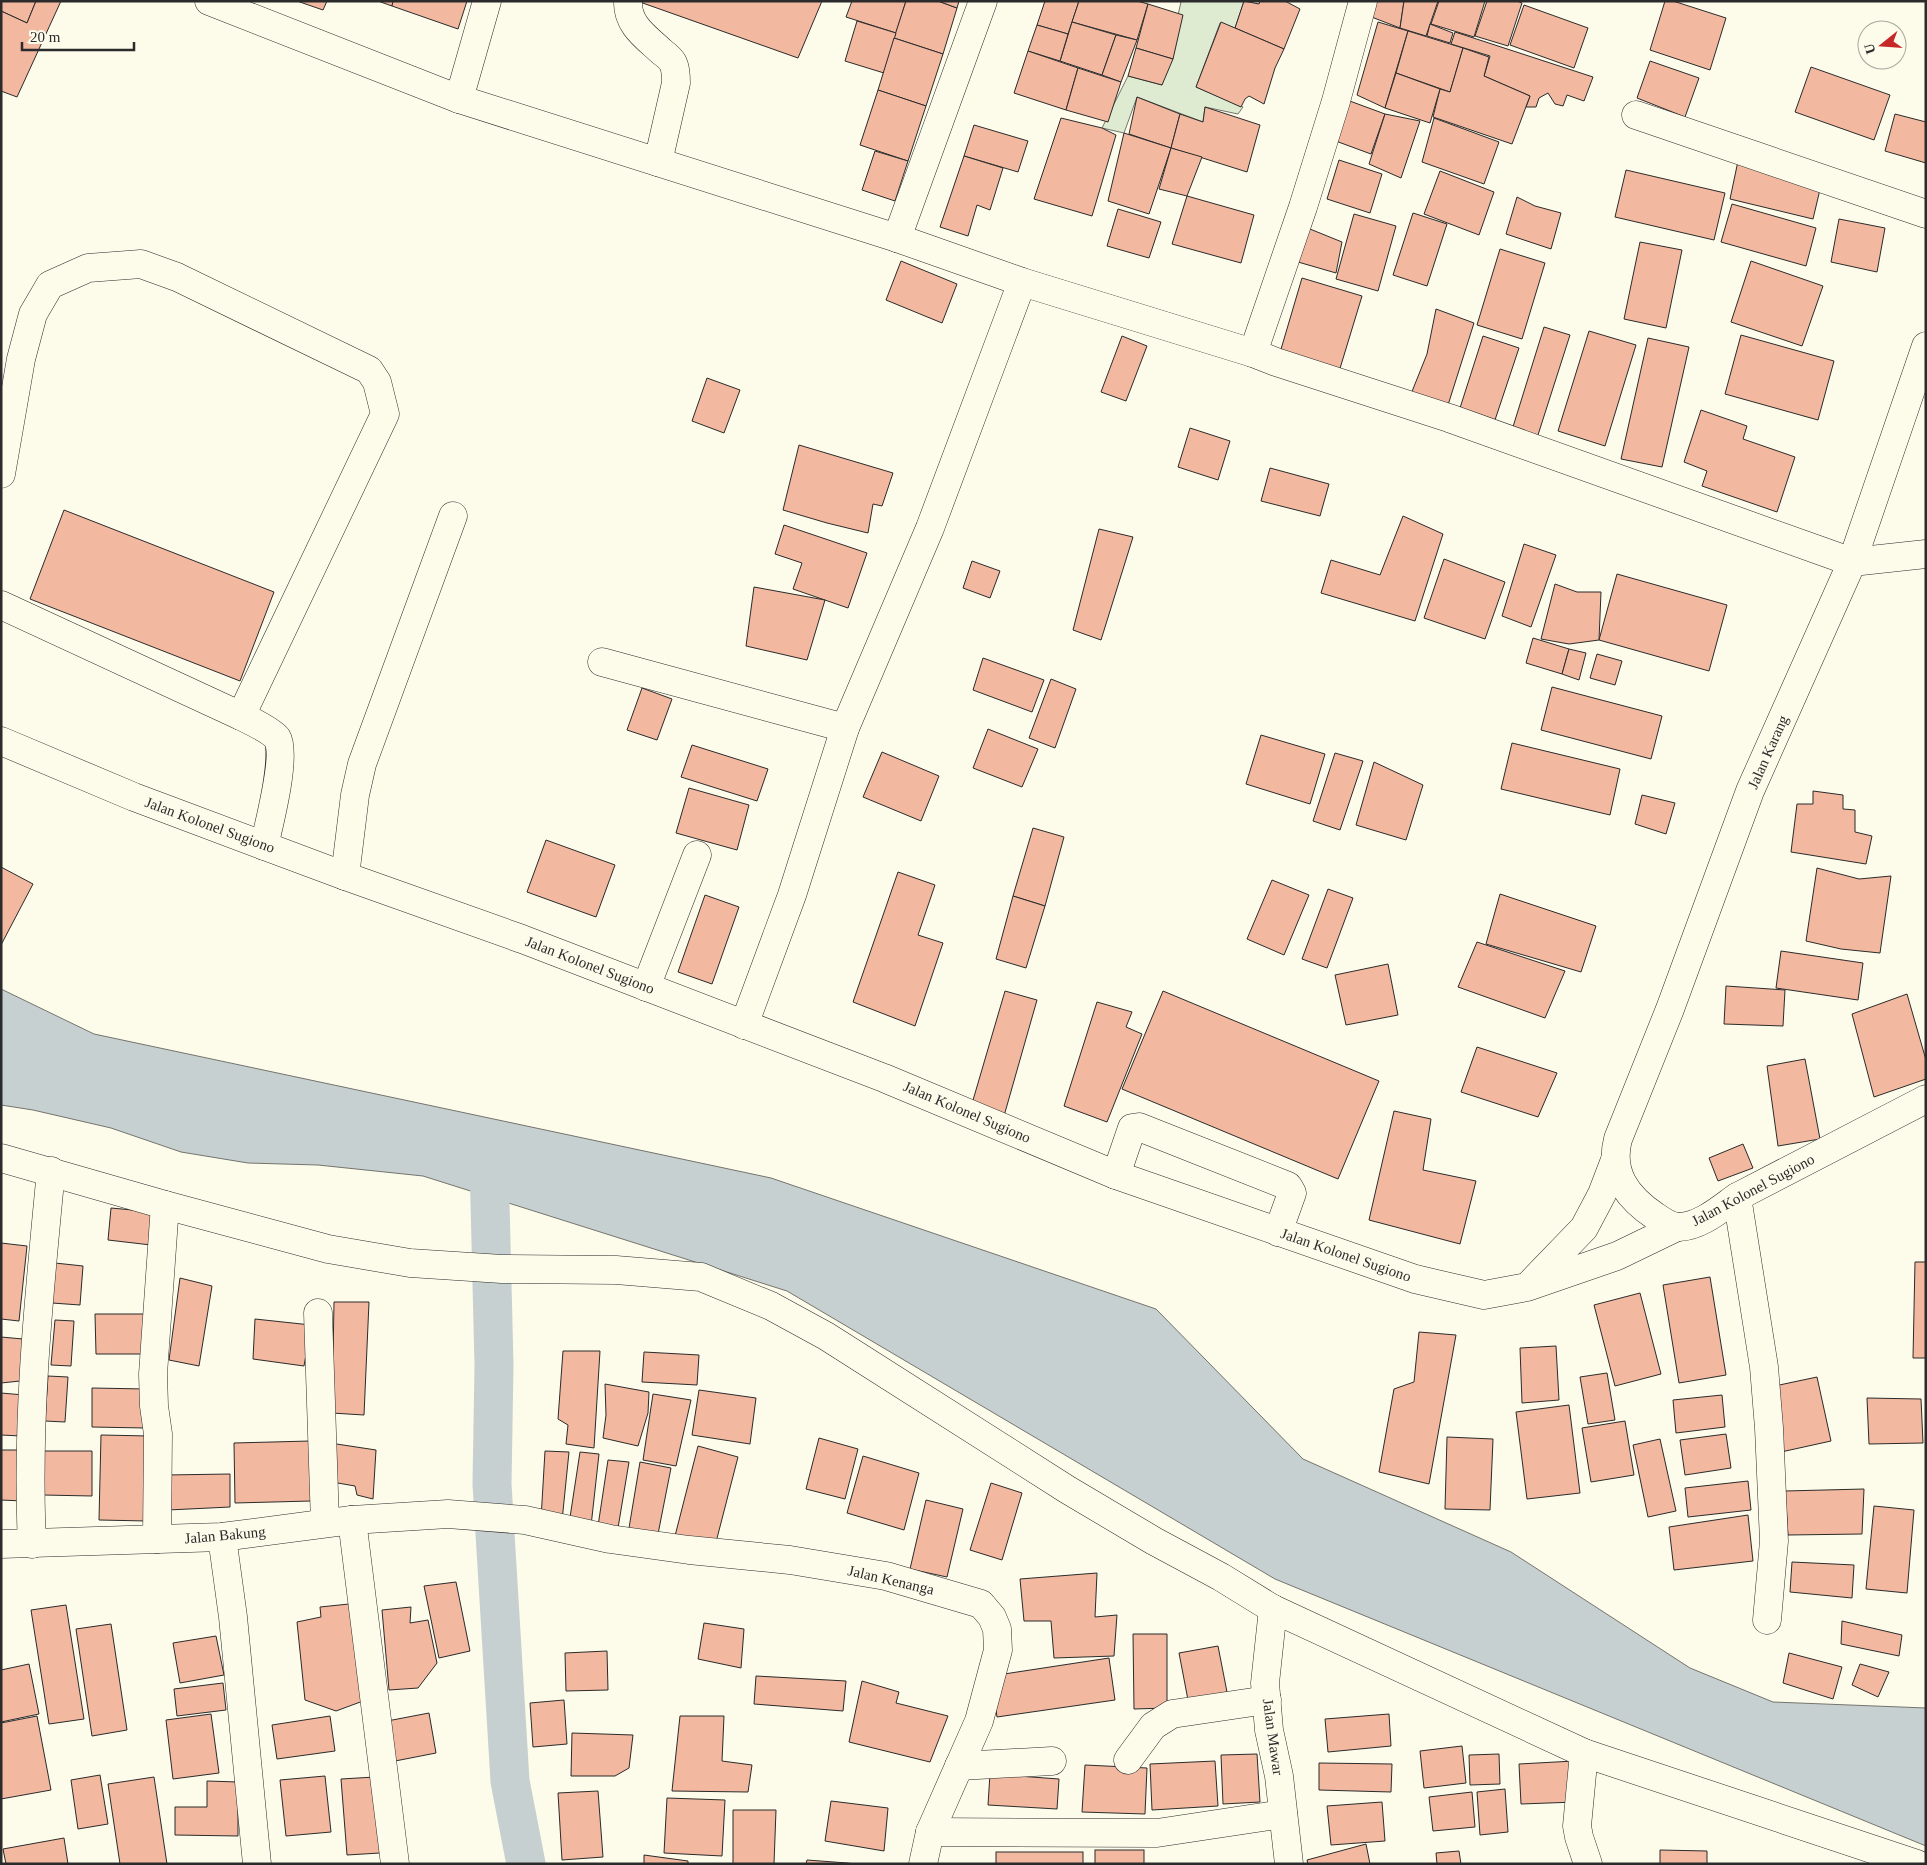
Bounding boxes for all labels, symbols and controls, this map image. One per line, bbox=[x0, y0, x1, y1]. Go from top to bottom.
scale bar bbox=[22, 20, 135, 52]
north arrow bbox=[1857, 20, 1907, 70]
text: 20 m bbox=[30, 29, 61, 45]
text: U bbox=[1861, 42, 1879, 56]
street label: Jalan Karang bbox=[1745, 712, 1792, 791]
street label: Jalan Kolonel Sugiono bbox=[143, 794, 277, 856]
street label: Jalan Kolonel Sugiono bbox=[523, 933, 657, 997]
street label: Jalan Kolonel Sugiono bbox=[901, 1078, 1033, 1146]
street label: Jalan Kolonel Sugiono bbox=[1689, 1151, 1817, 1229]
street label: Jalan Kolonel Sugiono bbox=[1279, 1225, 1413, 1285]
street label: Jalan Bakung bbox=[184, 1523, 267, 1547]
street label: Jalan Kenanga bbox=[846, 1562, 936, 1598]
street label: Jalan Mawar bbox=[1260, 1698, 1286, 1776]

